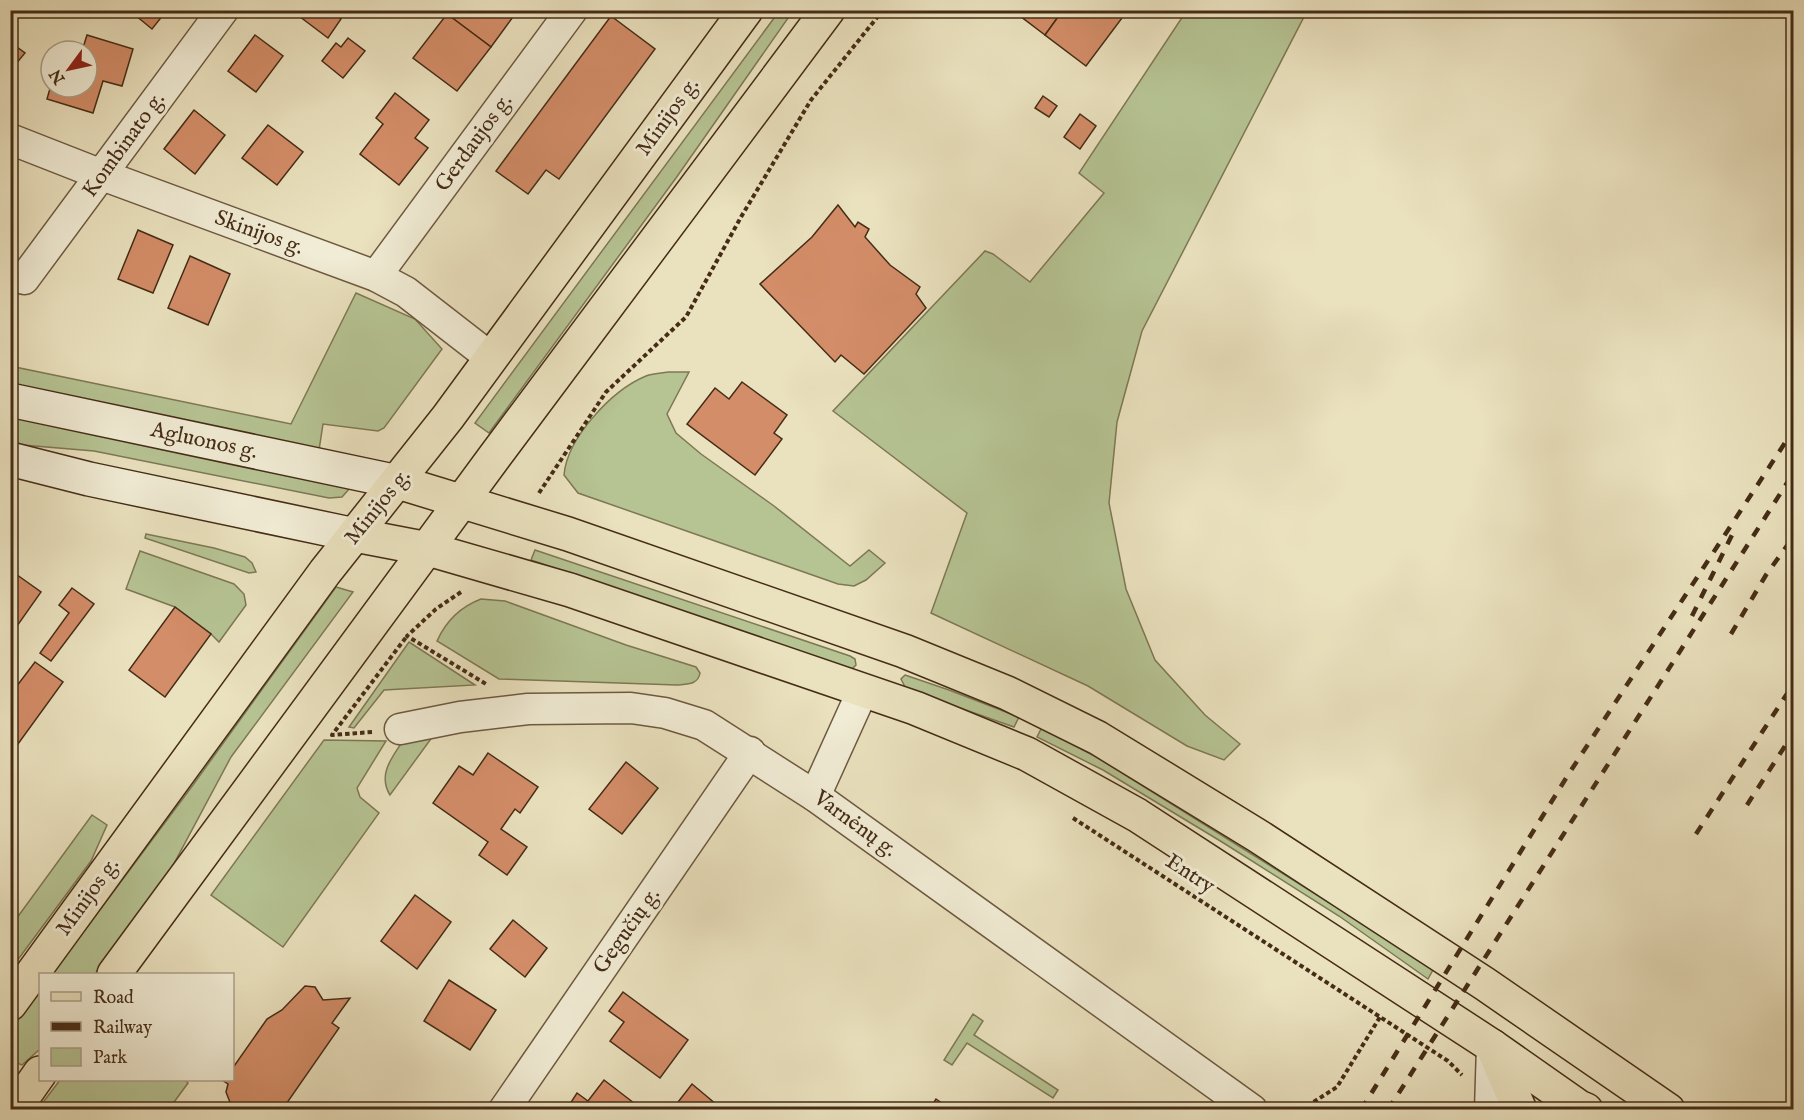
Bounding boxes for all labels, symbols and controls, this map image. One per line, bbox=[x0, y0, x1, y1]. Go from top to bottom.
north arrow bbox=[39, 39, 99, 99]
text: N bbox=[46, 65, 71, 88]
street label: Minijos g. bbox=[630, 72, 706, 162]
street label: Kombinato g. bbox=[76, 87, 172, 203]
street label: Gerdaujos g. bbox=[429, 88, 519, 198]
street label: Skinijos g. bbox=[211, 204, 307, 262]
street label: Agluonos g. bbox=[147, 416, 260, 466]
street label: Minijos g. bbox=[339, 463, 417, 551]
street label: Varnėnų g. bbox=[807, 784, 902, 864]
street label: Entry bbox=[1160, 848, 1220, 900]
street label: Minijos g. bbox=[50, 852, 126, 942]
street label: Gegučių g. bbox=[587, 882, 667, 980]
legend bbox=[39, 973, 234, 1081]
text: Road bbox=[93, 987, 134, 1010]
text: Railway bbox=[93, 1017, 152, 1040]
text: Park bbox=[93, 1047, 128, 1070]

